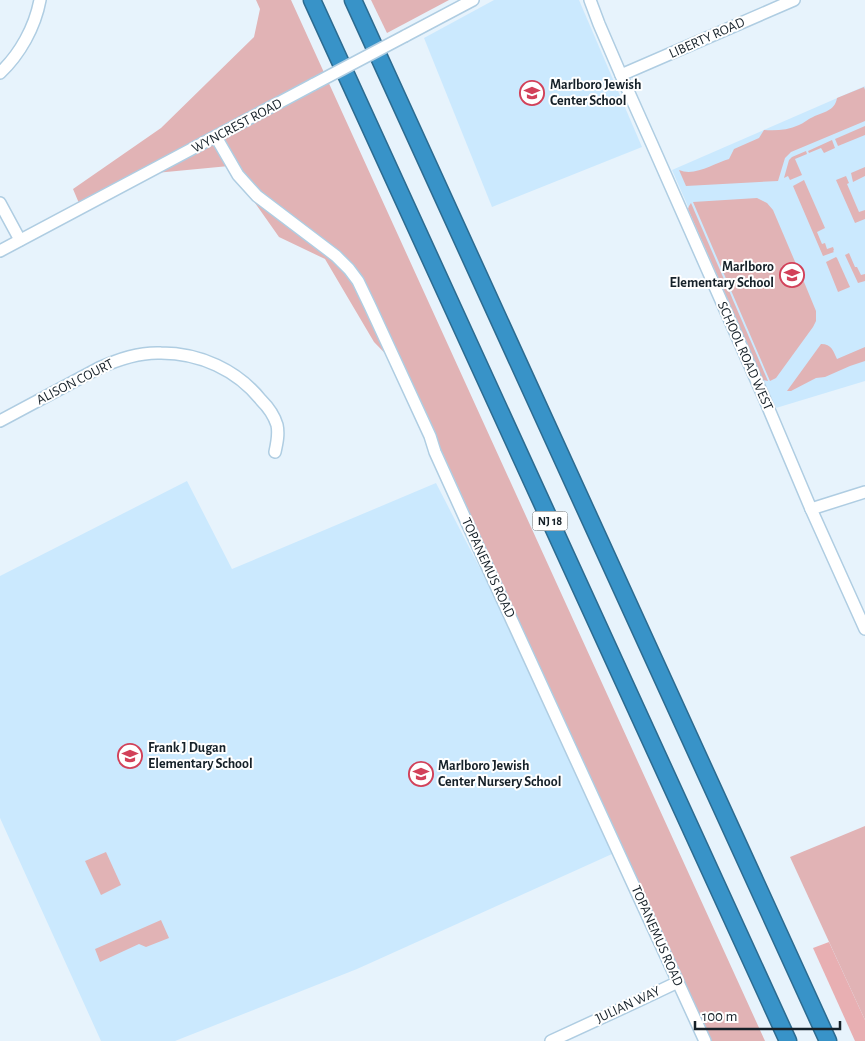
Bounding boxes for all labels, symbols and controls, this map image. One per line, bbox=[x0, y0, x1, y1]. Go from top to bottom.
street label: LIBERTY ROAD bbox=[667, 15, 747, 61]
place label: Marlboro Jewish Center School bbox=[550, 78, 641, 108]
school or university icon: Marlboro Jewish Center School bbox=[519, 80, 545, 106]
street label: WYNCREST ROAD bbox=[190, 96, 284, 156]
place label: Marlboro Elementary School bbox=[669, 260, 774, 290]
school or university icon: Marlboro Elementary School bbox=[779, 262, 805, 288]
street label: SCHOOL ROAD WEST bbox=[715, 300, 775, 413]
street label: ALISON COURT bbox=[34, 357, 116, 407]
road number: NJ 18 bbox=[532, 512, 568, 530]
street label: TOPANEMUS ROAD bbox=[459, 516, 517, 620]
place label: Frank J Dugan Elementary School bbox=[148, 741, 253, 771]
school or university icon: Frank J Dugan Elementary School bbox=[117, 743, 143, 769]
place label: Marlboro Jewish Center Nursery School bbox=[438, 759, 561, 789]
school or university icon: Marlboro Jewish Center Nursery School bbox=[408, 761, 434, 787]
street label: TOPANEMUS ROAD bbox=[629, 884, 685, 988]
street label: JULIAN WAY bbox=[593, 984, 663, 1026]
scale bar bbox=[695, 998, 840, 1030]
text: 100 m bbox=[702, 1009, 737, 1024]

